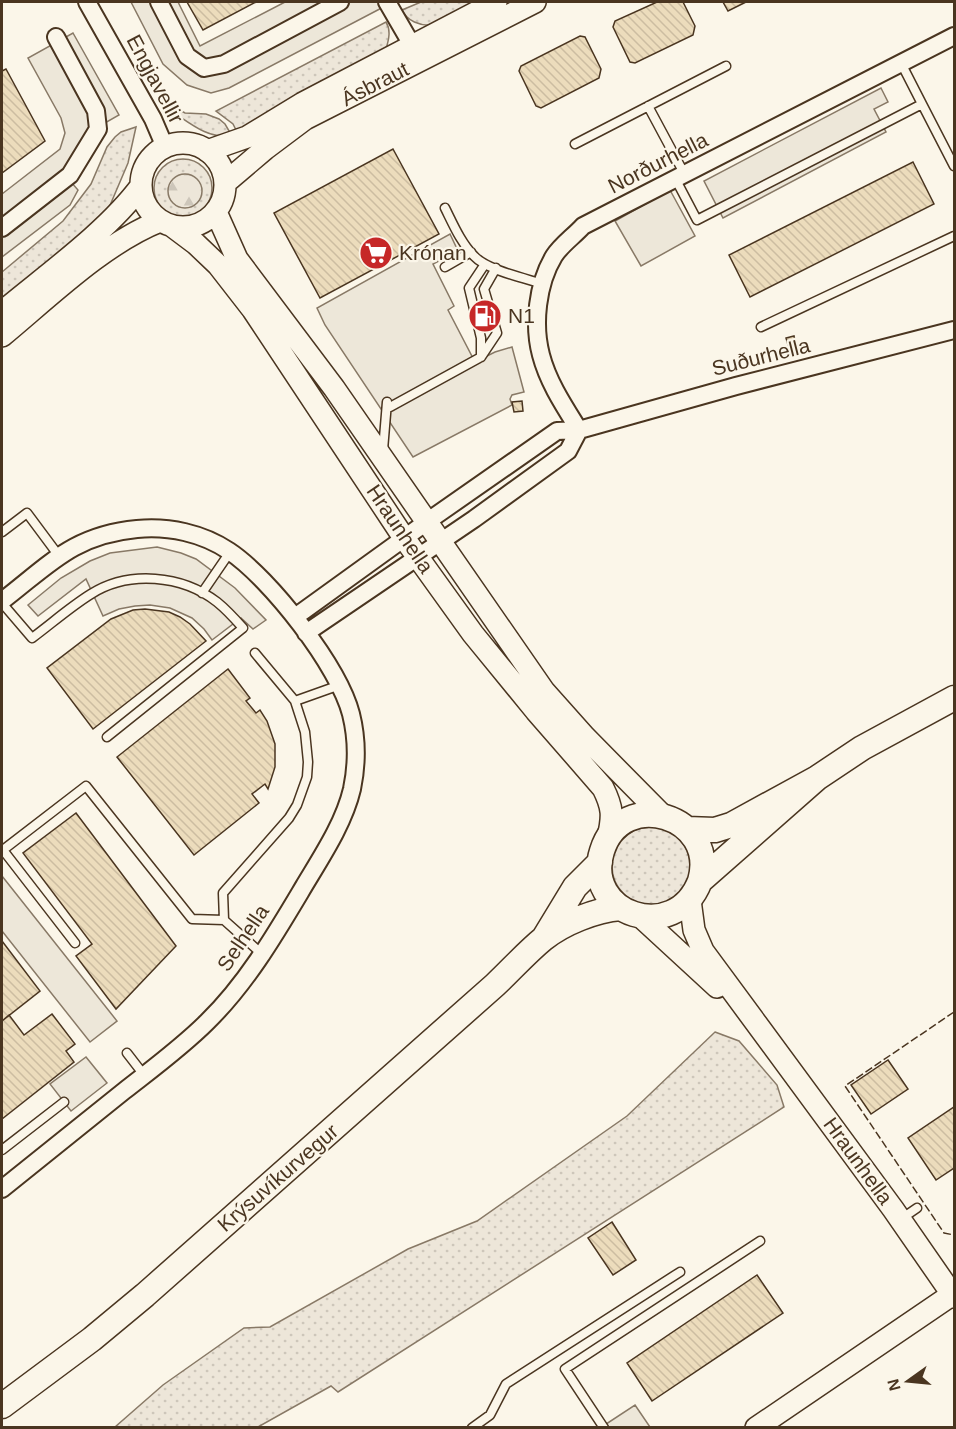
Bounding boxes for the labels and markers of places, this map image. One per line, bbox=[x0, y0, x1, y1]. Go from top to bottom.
supermarket icon: Krónan bbox=[358, 235, 394, 271]
place label: Krónan bbox=[399, 241, 467, 264]
fuel station icon: N1 bbox=[467, 298, 503, 334]
place label: N1 bbox=[508, 304, 535, 327]

